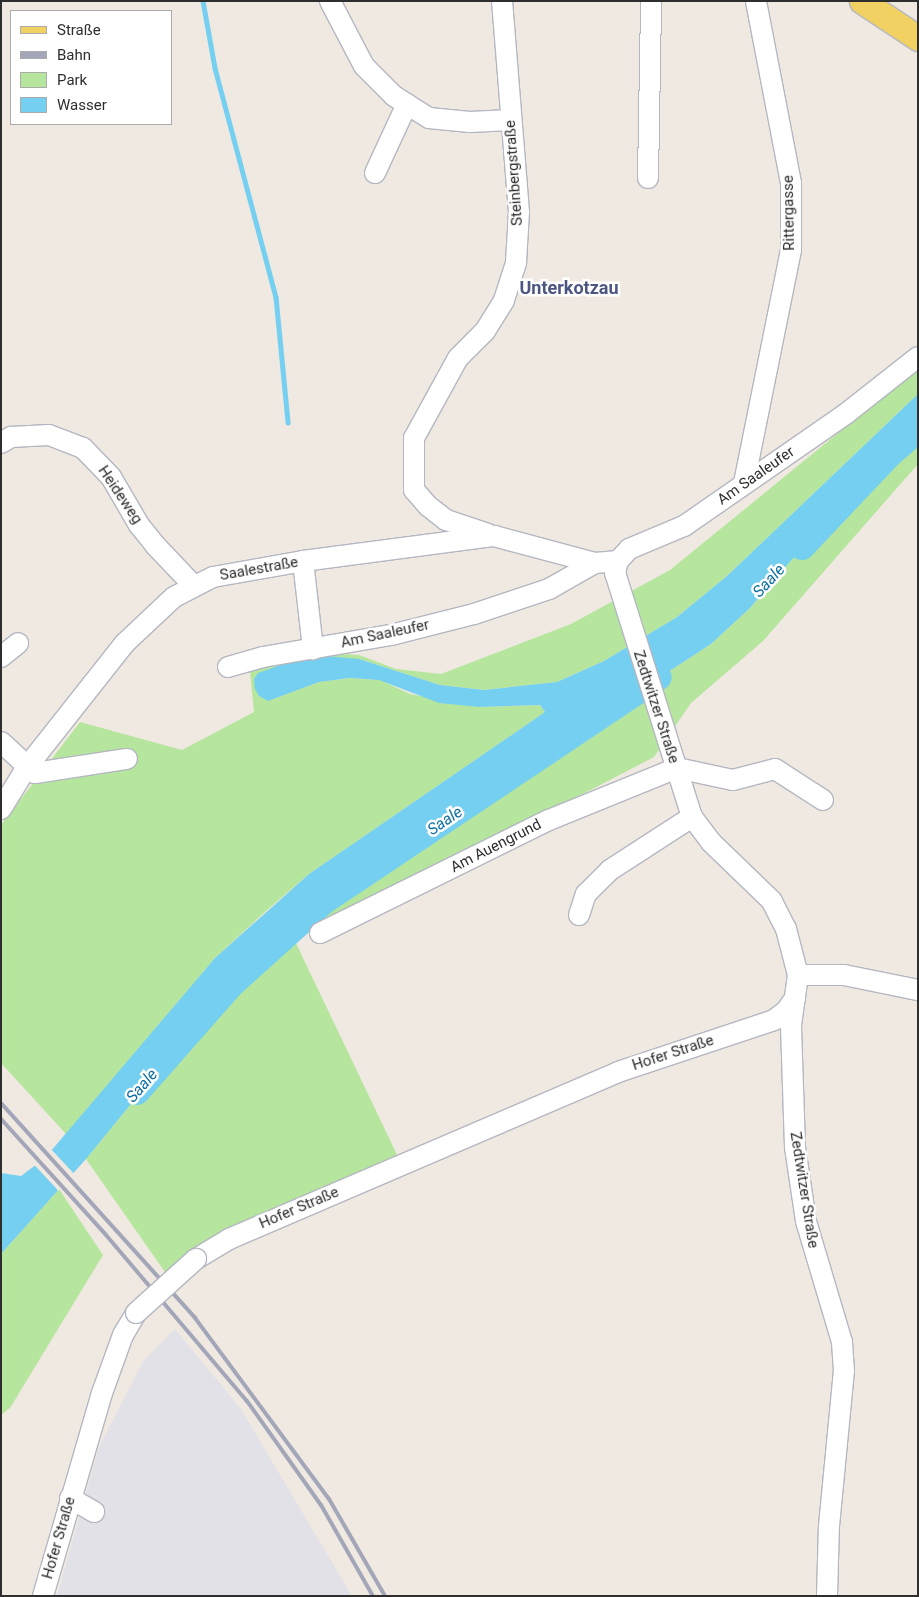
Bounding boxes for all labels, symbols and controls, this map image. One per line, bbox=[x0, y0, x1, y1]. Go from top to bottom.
legend bbox=[10, 10, 172, 125]
text: Straße bbox=[57, 21, 101, 39]
text: Bahn bbox=[57, 46, 91, 64]
text: Park bbox=[57, 71, 87, 89]
text: Wasser bbox=[57, 96, 107, 114]
street label: Steinbergstraße bbox=[501, 120, 527, 226]
street label: Rittergasse bbox=[779, 175, 799, 251]
district label: Unterkotzau bbox=[519, 277, 619, 299]
street label: Am Saaleufer bbox=[714, 443, 798, 509]
street label: Heideweg bbox=[94, 462, 146, 528]
street label: Saalestraße bbox=[218, 553, 300, 585]
water label: Saale bbox=[749, 561, 789, 601]
street label: Am Saaleufer bbox=[339, 616, 431, 652]
street label: Zedtwitzer Straße bbox=[629, 648, 683, 766]
water label: Saale bbox=[424, 802, 466, 840]
street label: Am Auengrund bbox=[448, 815, 544, 877]
street label: Hofer Straße bbox=[630, 1031, 716, 1075]
water label: Saale bbox=[122, 1065, 162, 1107]
street label: Zedtwitzer Straße bbox=[786, 1130, 822, 1250]
street label: Hofer Straße bbox=[257, 1183, 341, 1233]
street label: Hofer Straße bbox=[39, 1495, 79, 1581]

